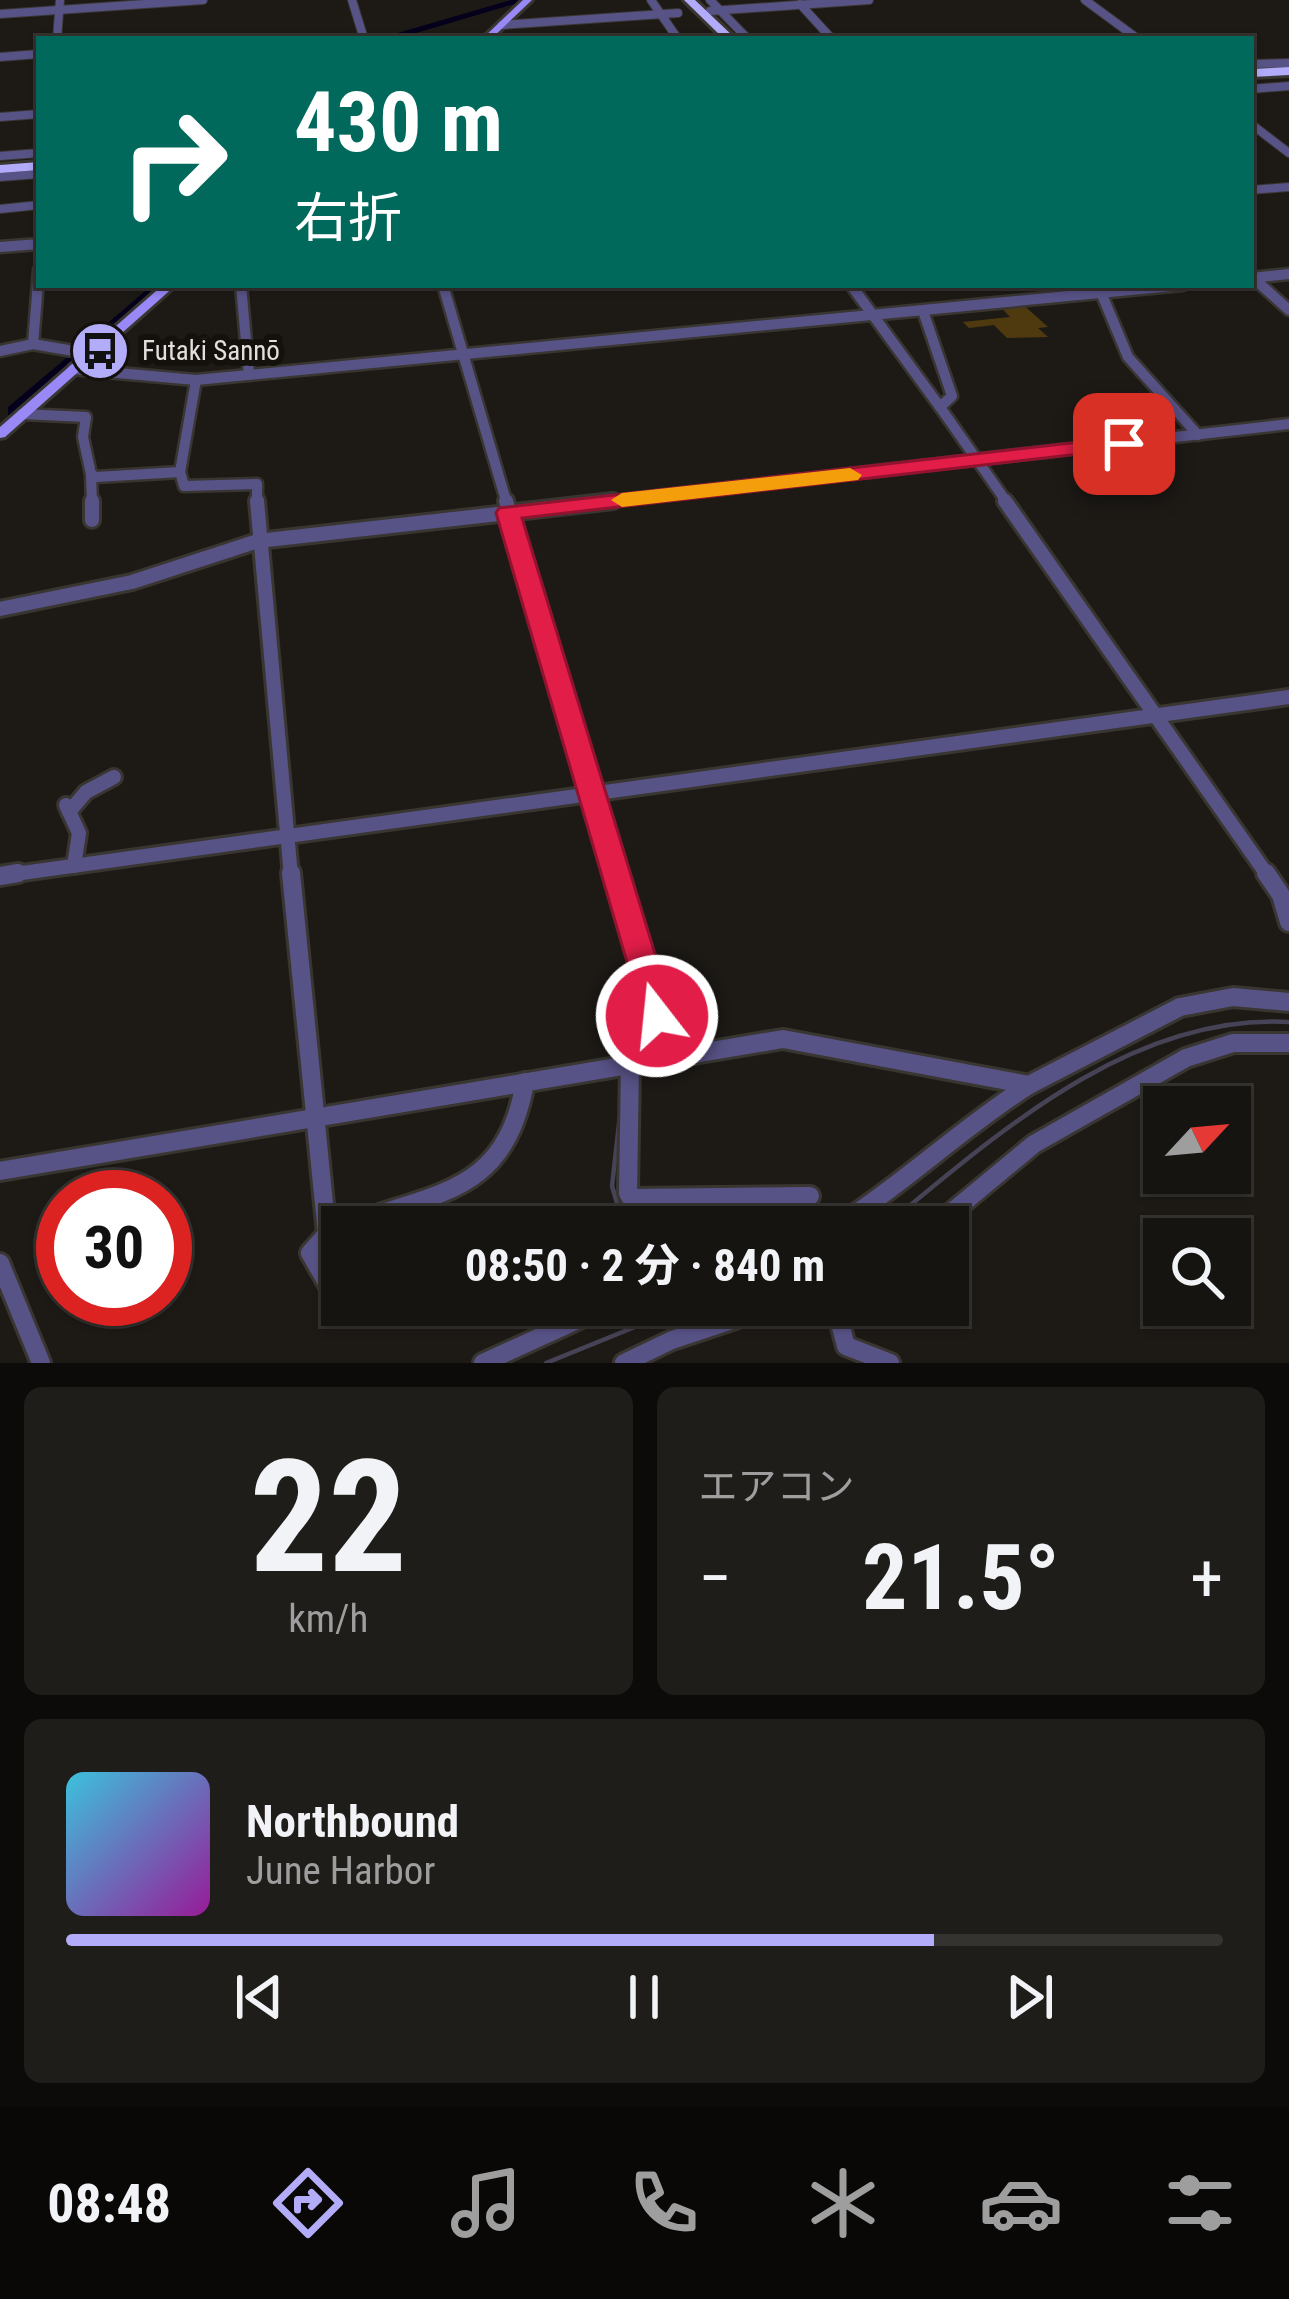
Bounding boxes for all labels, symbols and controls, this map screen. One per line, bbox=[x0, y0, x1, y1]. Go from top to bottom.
text: 430 m bbox=[294, 73, 503, 172]
icon: right bbox=[96, 84, 252, 240]
text: 右折 bbox=[294, 187, 402, 250]
bus stop icon: Futaki Sannō bbox=[69, 320, 131, 382]
place label: Futaki Sannō bbox=[142, 335, 280, 367]
pin bbox=[1073, 393, 1175, 495]
icon: arrive bbox=[1091, 411, 1157, 477]
position arrow bbox=[594, 953, 720, 1079]
north arrow bbox=[1143, 1086, 1251, 1194]
map controls bbox=[1143, 1086, 1251, 1326]
speed limit sign: 30 bbox=[36, 1170, 192, 1326]
button: search bbox=[1143, 1218, 1251, 1326]
text: 08:50 · 2 分 · 840 m bbox=[465, 1239, 825, 1292]
text: 22 bbox=[249, 1426, 407, 1609]
text: エアコン bbox=[699, 1464, 855, 1510]
text: 21.5° bbox=[862, 1526, 1060, 1631]
text: − bbox=[699, 1540, 732, 1617]
text: + bbox=[1190, 1540, 1223, 1617]
text: km/h bbox=[288, 1596, 368, 1642]
text: Northbound bbox=[246, 1795, 459, 1848]
text: June Harbor bbox=[246, 1848, 435, 1894]
icon: previous bbox=[226, 1964, 292, 2030]
icon: pause bbox=[611, 1964, 677, 2030]
icon: next bbox=[997, 1964, 1063, 2030]
icon: directions bbox=[266, 2161, 350, 2245]
icon: music bbox=[444, 2161, 528, 2245]
icon: phone bbox=[622, 2161, 706, 2245]
icon: climate bbox=[801, 2161, 885, 2245]
icon: car bbox=[979, 2161, 1063, 2245]
icon: filters bbox=[1158, 2161, 1242, 2245]
text: 08:48 bbox=[47, 2172, 171, 2235]

